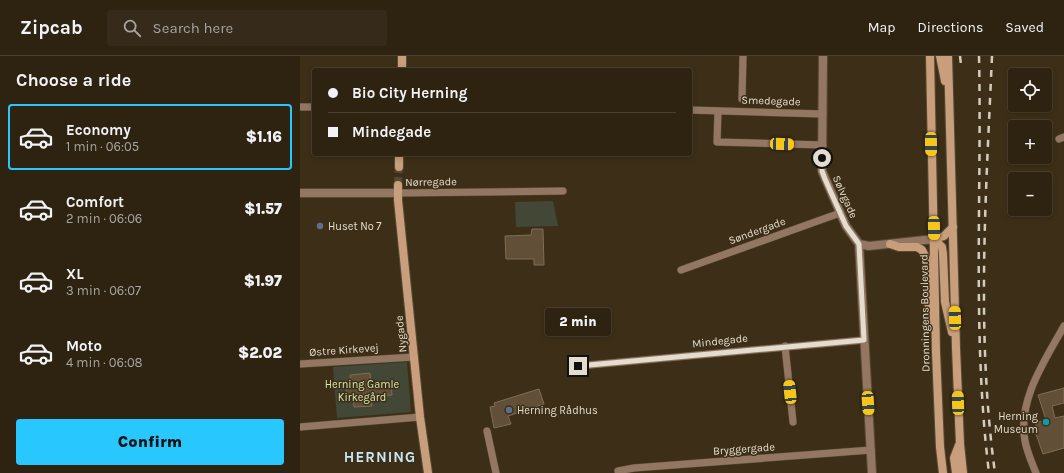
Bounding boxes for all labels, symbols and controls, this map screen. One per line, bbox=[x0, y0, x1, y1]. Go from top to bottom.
search box bbox=[107, 10, 387, 46]
text: Zipcab bbox=[20, 17, 83, 39]
icon: search bbox=[121, 17, 143, 39]
text: Search here bbox=[153, 19, 233, 37]
text: Map bbox=[868, 19, 896, 36]
text: Directions bbox=[918, 19, 983, 36]
text: Saved bbox=[1005, 19, 1044, 36]
map controls bbox=[1008, 68, 1052, 216]
button: locate bbox=[1008, 68, 1052, 112]
text: Choose a ride bbox=[16, 69, 131, 91]
text: Bio City Herning bbox=[352, 84, 467, 102]
street label: Smedegade bbox=[741, 93, 801, 109]
icon: car bbox=[18, 119, 54, 155]
button: + bbox=[1008, 120, 1052, 164]
text: Economy bbox=[66, 121, 131, 139]
text: Mindegade bbox=[352, 123, 431, 141]
text: $1.16 bbox=[246, 128, 282, 146]
car bbox=[925, 132, 937, 156]
car bbox=[770, 138, 794, 150]
text: 1 min · 06:05 bbox=[66, 139, 139, 154]
route start bbox=[813, 149, 831, 167]
button: − bbox=[1008, 172, 1052, 216]
street label: Sølvgade bbox=[830, 174, 860, 221]
street label: Nørregade bbox=[405, 175, 457, 189]
icon: car bbox=[18, 191, 54, 227]
text: Comfort bbox=[66, 193, 124, 211]
text: $1.57 bbox=[244, 200, 282, 218]
text: 2 min · 06:06 bbox=[66, 211, 142, 226]
street label: Søndergade bbox=[727, 215, 788, 247]
car bbox=[928, 216, 940, 240]
place label: Huset No 7 bbox=[328, 220, 382, 233]
marker: Huset No 7 bbox=[315, 221, 325, 231]
street label: Dronningens Boulevard bbox=[917, 254, 933, 372]
icon: car bbox=[18, 263, 54, 299]
text: XL bbox=[66, 265, 84, 283]
text: $1.97 bbox=[244, 272, 282, 290]
text: 3 min · 06:07 bbox=[66, 283, 141, 298]
car bbox=[949, 306, 961, 330]
callout: 2 min bbox=[545, 308, 611, 336]
text: 2 min bbox=[559, 314, 597, 329]
street label: Nygade bbox=[393, 315, 409, 353]
street label: Mindegade bbox=[692, 332, 749, 350]
icon: car bbox=[18, 335, 54, 371]
text: Moto bbox=[66, 337, 102, 355]
street label: Østre Kirkevej bbox=[309, 341, 379, 359]
text: $2.02 bbox=[238, 344, 282, 362]
text: 4 min · 06:08 bbox=[66, 355, 143, 370]
route end bbox=[569, 357, 587, 375]
park label: Herning Gamle Kirkegård bbox=[325, 378, 400, 404]
car bbox=[783, 379, 797, 405]
car bbox=[861, 391, 875, 415]
car bbox=[952, 391, 964, 415]
place label: Herning Rådhus bbox=[517, 404, 598, 417]
marker: Herning Rådhus bbox=[504, 405, 514, 415]
place label: Herning Museum bbox=[994, 410, 1039, 436]
marker: Herning Museum bbox=[1041, 417, 1051, 427]
button: Confirm bbox=[16, 419, 284, 465]
street label: Bryggergade bbox=[713, 440, 776, 458]
district label: HERNING bbox=[344, 448, 416, 466]

